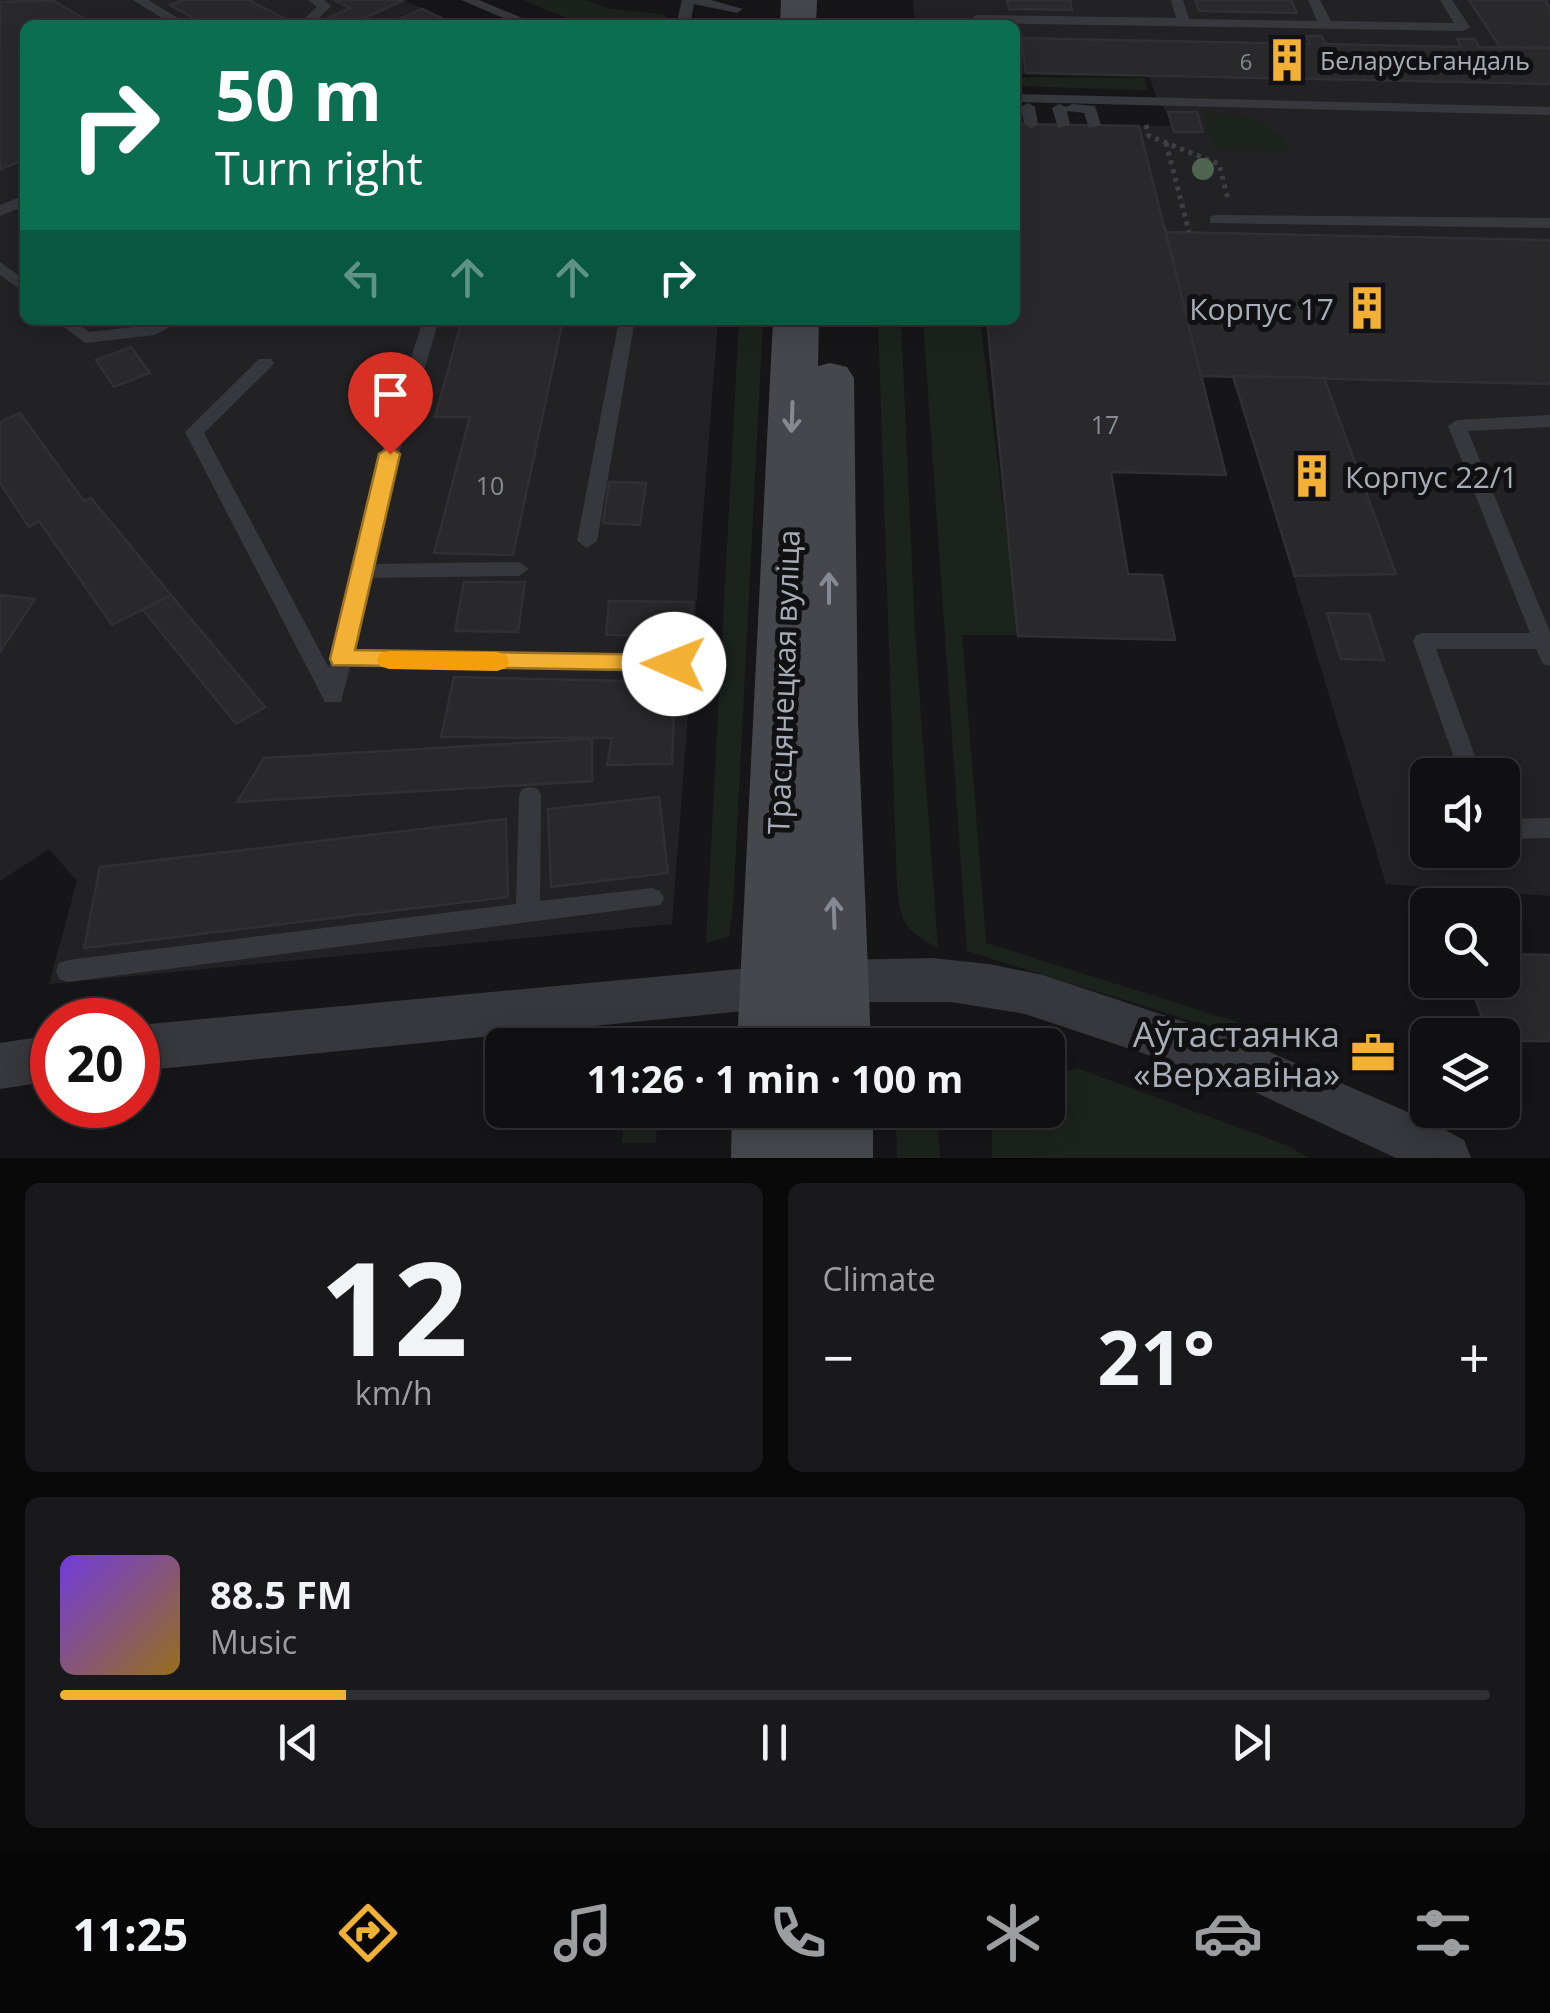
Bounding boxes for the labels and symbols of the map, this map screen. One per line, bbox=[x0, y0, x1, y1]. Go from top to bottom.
building icon: Беларусьгандаль bbox=[1263, 36, 1311, 84]
place label: Беларусьгандаль bbox=[1320, 43, 1530, 77]
house number: 6 bbox=[1240, 46, 1252, 76]
building icon: Корпус 17 bbox=[1343, 284, 1391, 332]
place label: Корпус 17 bbox=[1189, 288, 1334, 329]
pin bbox=[348, 352, 433, 455]
one-way arrow bbox=[783, 401, 802, 433]
house number: 17 bbox=[1091, 407, 1119, 441]
building icon: Корпус 22/1 bbox=[1288, 452, 1336, 500]
place label: Корпус 22/1 bbox=[1345, 456, 1518, 497]
house number: 10 bbox=[476, 468, 504, 502]
street label: Трасцянецкая вуліца bbox=[757, 529, 809, 835]
one-way arrow bbox=[820, 572, 838, 604]
position arrow bbox=[622, 612, 726, 716]
one-way arrow bbox=[824, 897, 843, 929]
speed limit sign: 20 bbox=[30, 998, 160, 1128]
place label: Аўтастаянка «Верхавіна» bbox=[1133, 1010, 1340, 1097]
office icon: Аўтастаянка «Верхавіна» bbox=[1349, 1029, 1397, 1077]

